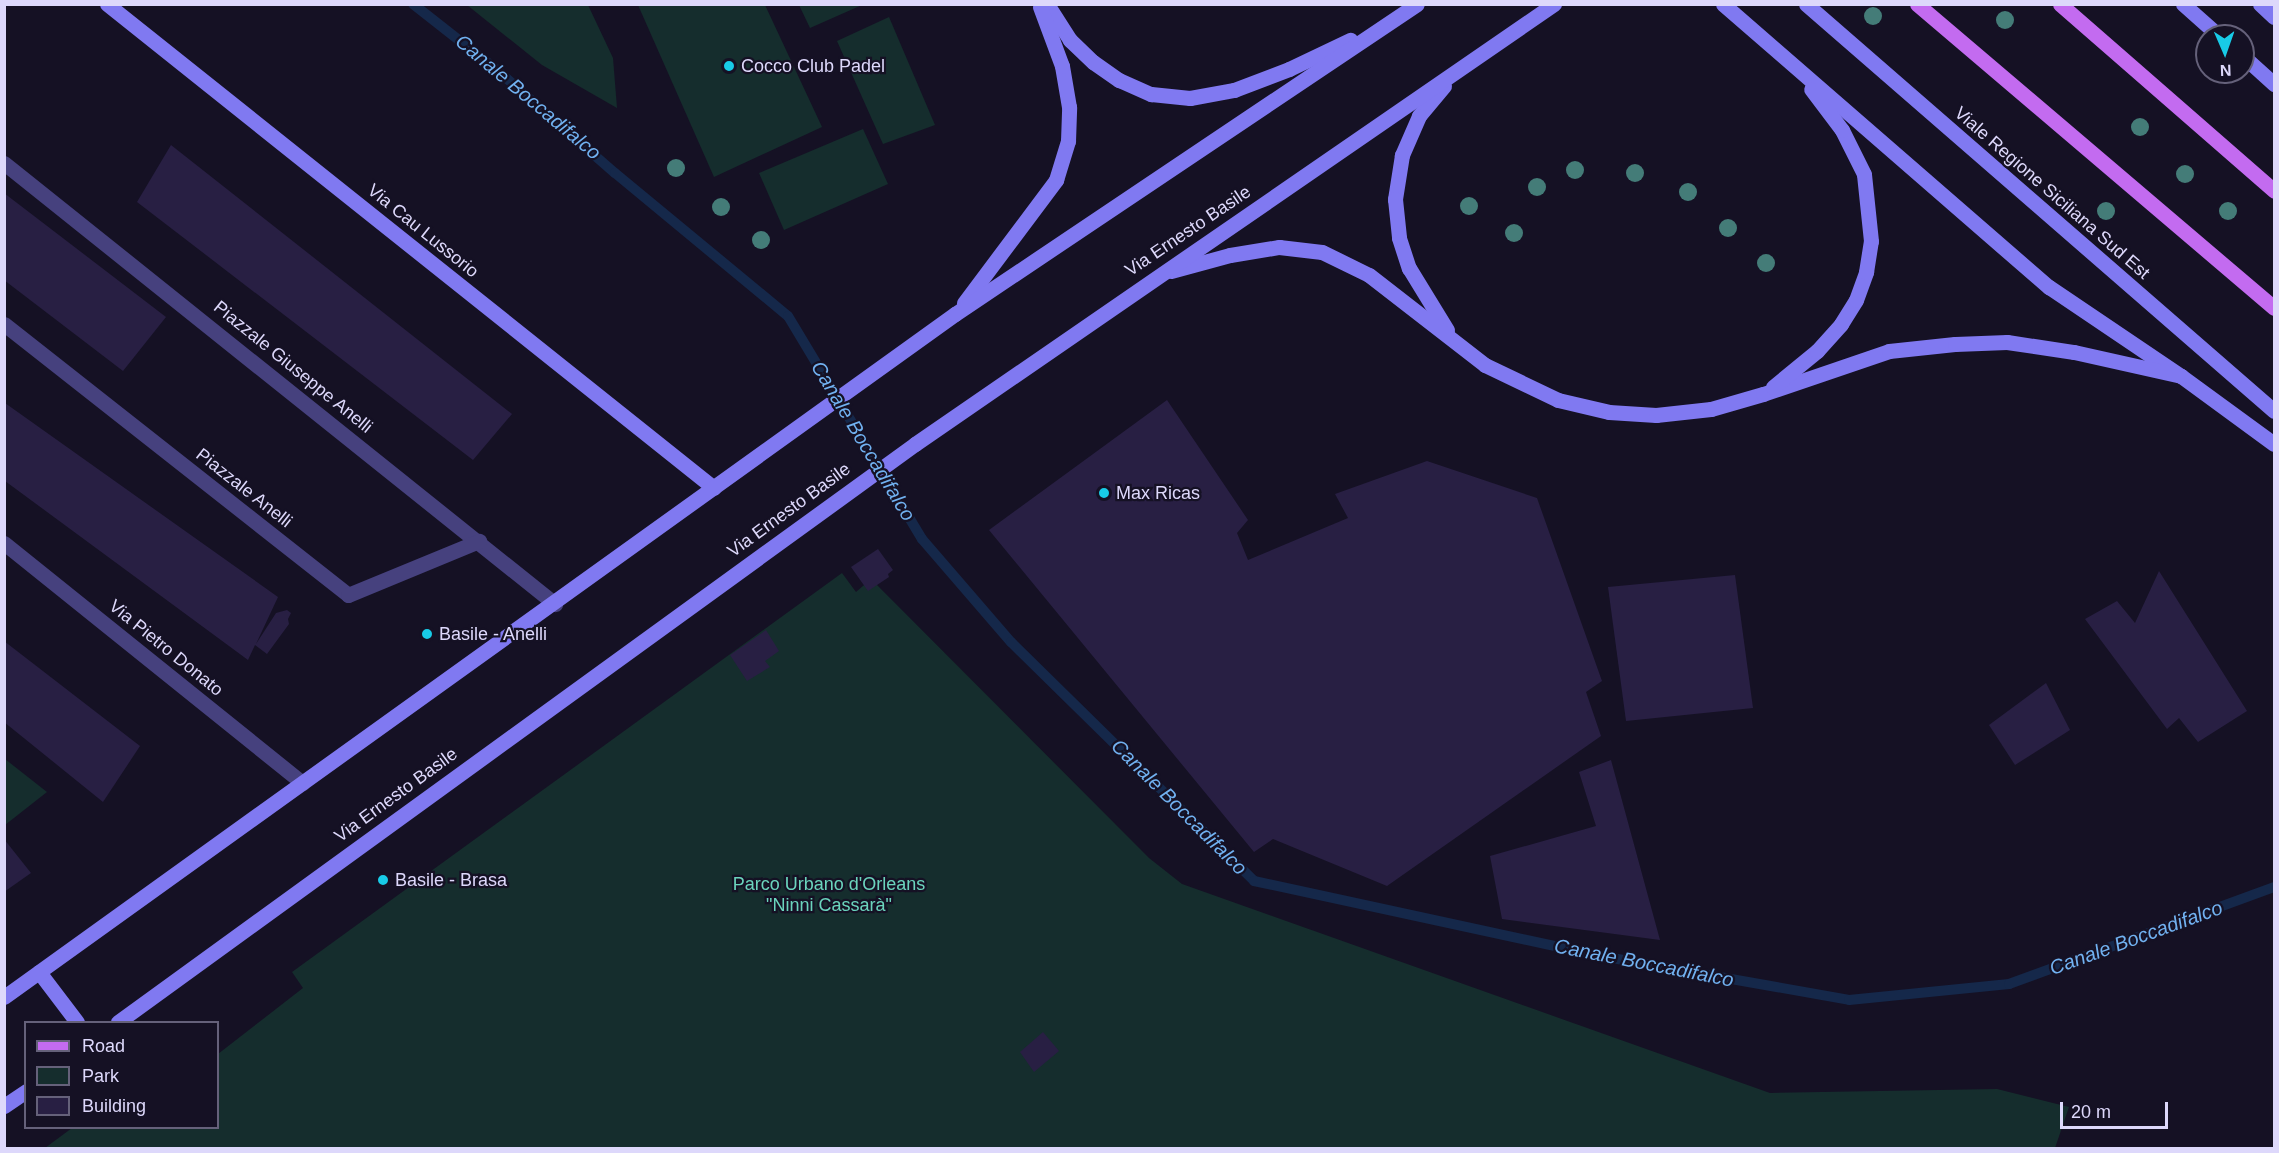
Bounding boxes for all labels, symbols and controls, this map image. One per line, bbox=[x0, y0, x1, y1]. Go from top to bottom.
north arrow bbox=[2195, 24, 2255, 84]
water label: Canale Boccadifalco bbox=[450, 29, 606, 165]
place label: Cocco Club Padel bbox=[741, 55, 885, 77]
marker: Cocco Club Padel bbox=[722, 59, 736, 73]
text: N bbox=[2220, 62, 2232, 79]
street label: Viale Regione Siciliana Sud Est bbox=[1950, 102, 2154, 284]
street label: Via Cau Lussorio bbox=[363, 180, 483, 282]
street label: Via Ernesto Basile bbox=[1121, 181, 1255, 281]
street label: Piazzale Giuseppe Anelli bbox=[209, 296, 377, 438]
water label: Canale Boccadifalco bbox=[806, 357, 920, 525]
street label: Piazzale Anelli bbox=[191, 443, 297, 533]
street label: Via Ernesto Basile bbox=[723, 458, 855, 562]
place label: Max Ricas bbox=[1116, 482, 1200, 504]
marker: Max Ricas bbox=[1097, 486, 1111, 500]
street label: Via Pietro Donato bbox=[105, 595, 227, 701]
place label: Basile - Anelli bbox=[439, 623, 548, 645]
marker: Basile - Anelli bbox=[420, 627, 434, 641]
water label: Canale Boccadifalco bbox=[1106, 734, 1252, 880]
street label: Via Ernesto Basile bbox=[330, 743, 462, 847]
place label: Basile - Brasa bbox=[395, 869, 507, 891]
marker: Basile - Brasa bbox=[376, 873, 390, 887]
park label: Parco Urbano d'Orleans "Ninni Cassarà" bbox=[733, 874, 925, 916]
water label: Canale Boccadifalco bbox=[2046, 896, 2226, 980]
water label: Canale Boccadifalco bbox=[1552, 934, 1736, 992]
legend bbox=[24, 1021, 219, 1129]
text: Road bbox=[82, 1036, 125, 1056]
text: Park bbox=[82, 1066, 119, 1086]
scale bar bbox=[2063, 1090, 2171, 1128]
text: Building bbox=[82, 1096, 146, 1116]
text: 20 m bbox=[2071, 1102, 2111, 1122]

